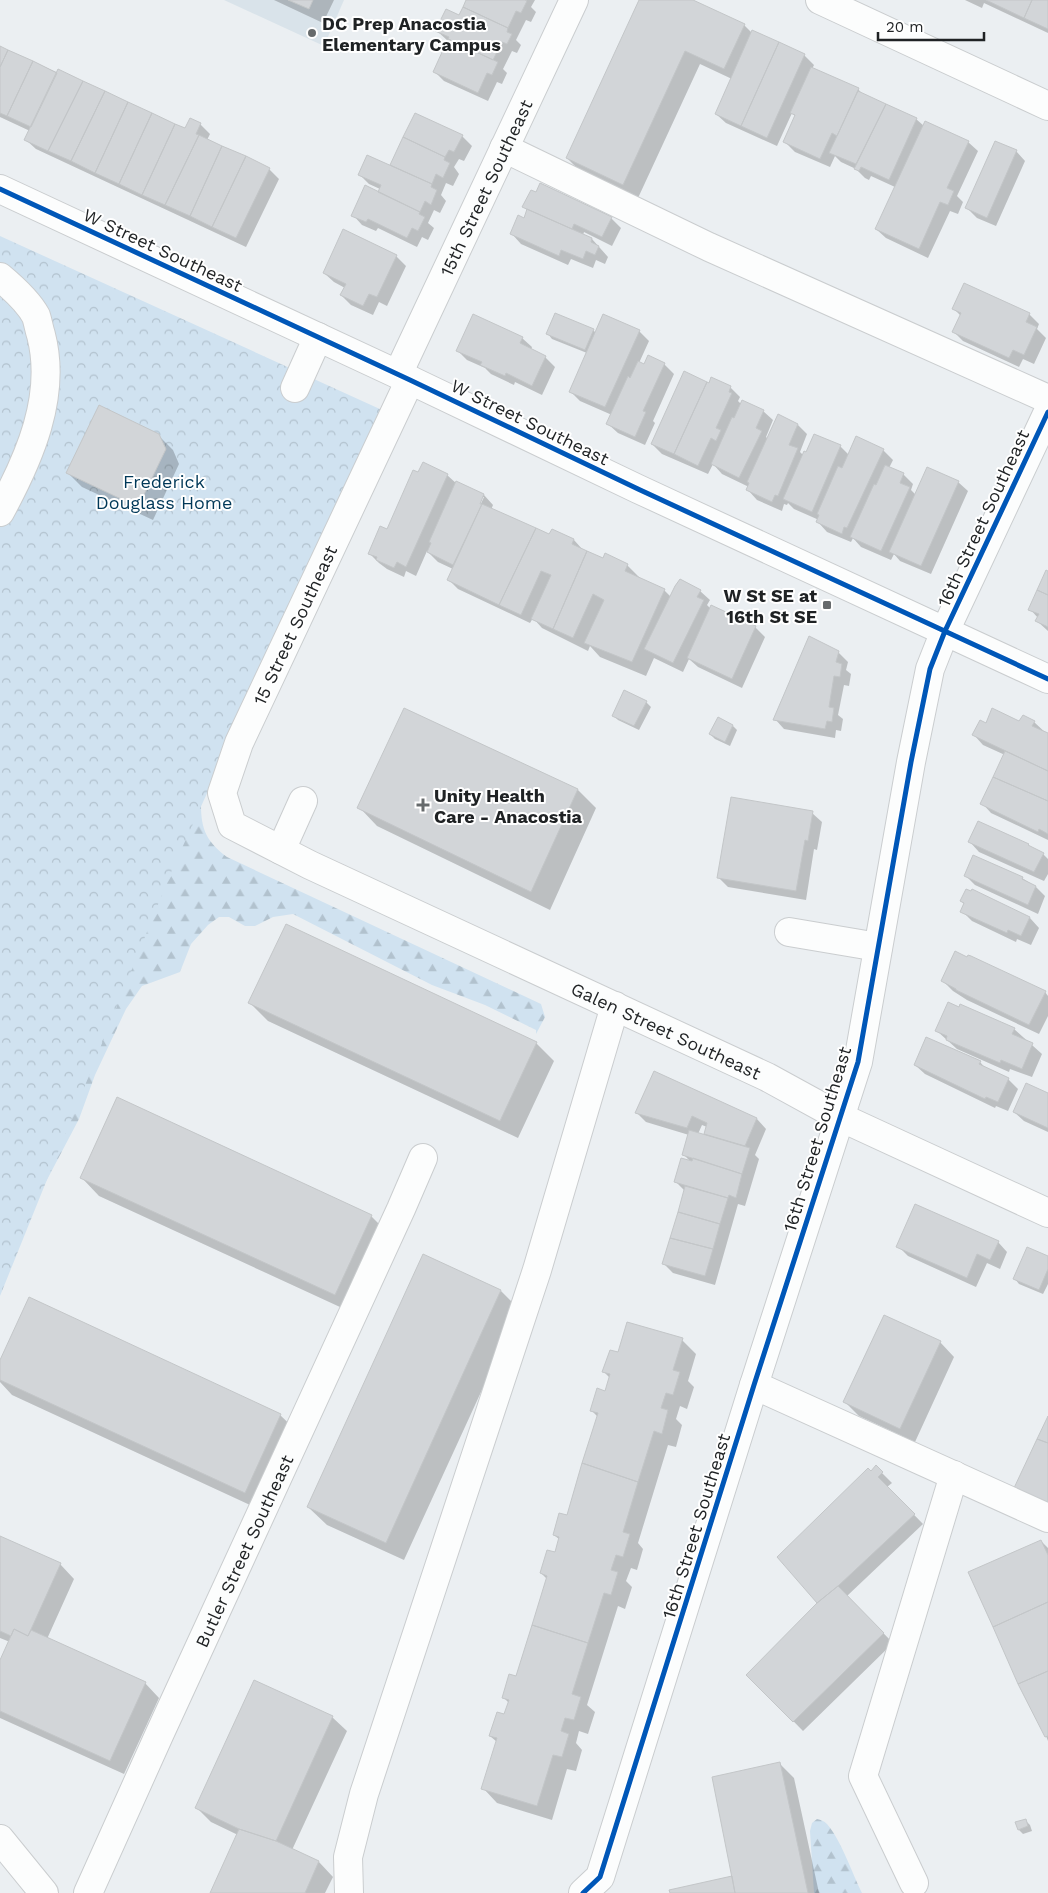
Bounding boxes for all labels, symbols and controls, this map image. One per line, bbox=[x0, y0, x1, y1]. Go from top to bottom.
scale bar bbox=[878, 10, 984, 42]
place label: DC Prep Anacostia Elementary Campus bbox=[322, 13, 501, 55]
text: 20 m bbox=[886, 18, 924, 36]
marker: DC Prep Anacostia Elementary Campus bbox=[306, 27, 318, 39]
street label: 15th Street Southeast bbox=[435, 96, 536, 279]
street label: W Street Southeast bbox=[80, 204, 246, 296]
street label: W Street Southeast bbox=[448, 375, 613, 470]
street label: 16th Street Southeast bbox=[933, 426, 1033, 610]
park label: Frederick Douglass Home bbox=[96, 471, 232, 513]
street label: 15 Street Southeast bbox=[249, 541, 341, 708]
place label: W St SE at 16th St SE bbox=[724, 585, 817, 627]
marker: W St SE at 16th St SE bbox=[821, 599, 833, 611]
place label: Unity Health Care - Anacostia bbox=[434, 785, 583, 827]
marker: Unity Health Care - Anacostia bbox=[416, 798, 430, 812]
street label: Galen Street Southeast bbox=[568, 977, 765, 1083]
street label: 16th Street Southeast bbox=[779, 1043, 855, 1234]
street label: 16th Street Southeast bbox=[658, 1430, 734, 1621]
street label: Butler Street Southeast bbox=[190, 1451, 297, 1650]

